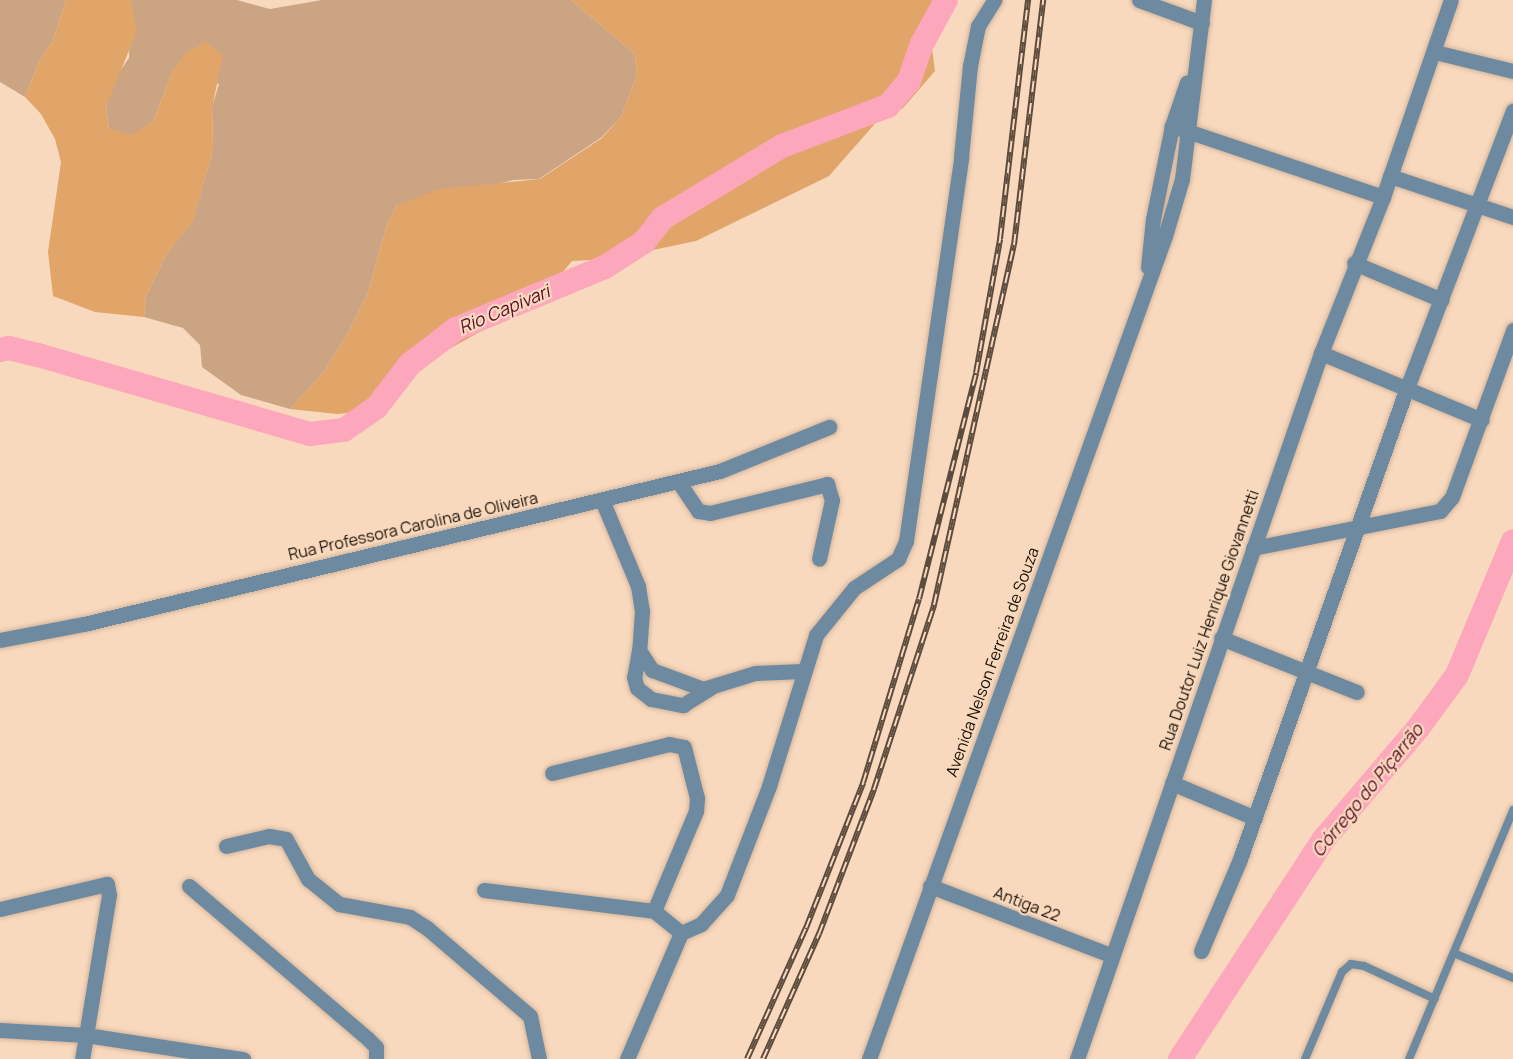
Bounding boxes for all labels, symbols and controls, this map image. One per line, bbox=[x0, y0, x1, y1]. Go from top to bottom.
water label: Rio Capivari bbox=[455, 280, 553, 338]
street label: Rua Doutor Luiz Henrique Giovannetti bbox=[1155, 487, 1263, 753]
street label: Rua Professora Carolina de Oliveira bbox=[286, 488, 540, 564]
street label: Avenida Nelson Ferreira de Souza bbox=[941, 545, 1043, 779]
water label: Córrego do Piçarrão bbox=[1307, 719, 1427, 861]
street label: Antiga 22 bbox=[991, 883, 1063, 925]

